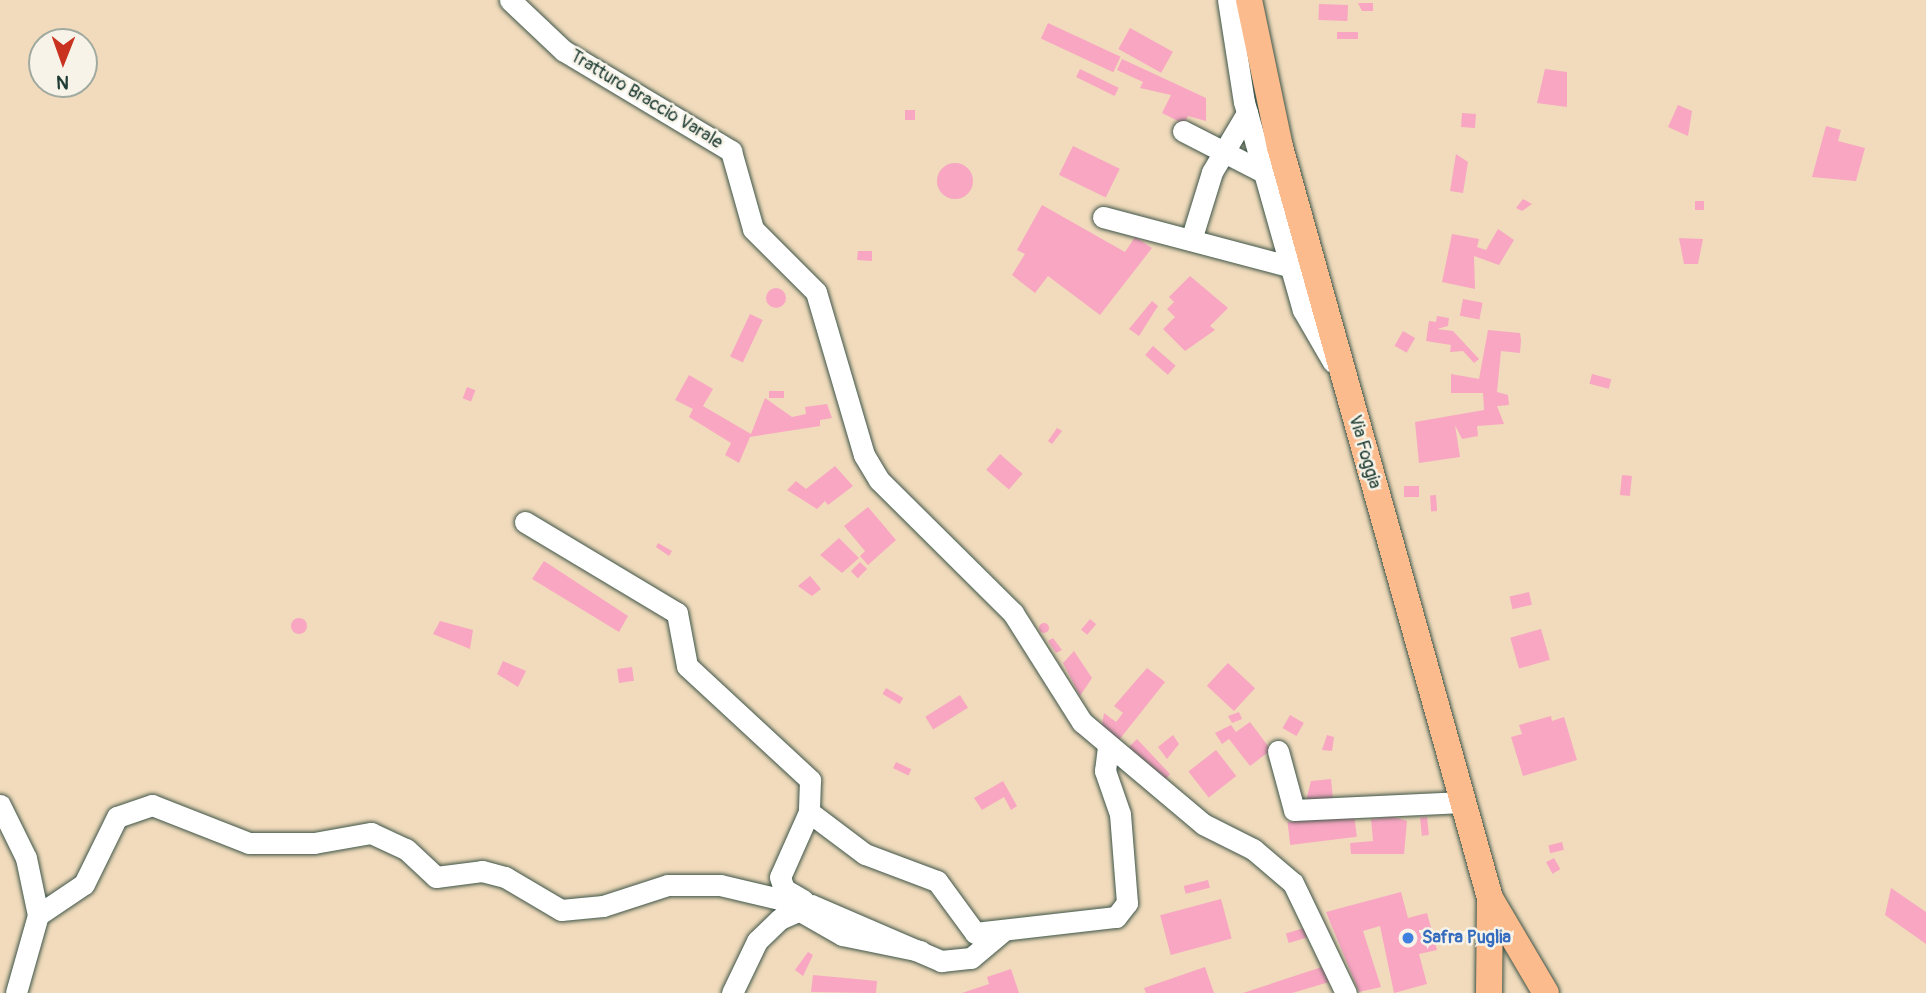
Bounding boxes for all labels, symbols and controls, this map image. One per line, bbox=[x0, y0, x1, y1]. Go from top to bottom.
north arrow bbox=[28, 28, 98, 98]
street label: Tratturo Braccio Varale bbox=[566, 46, 726, 154]
text: N bbox=[56, 70, 69, 94]
street label: Via Foggia bbox=[1343, 413, 1385, 491]
place label: Safra Puglia bbox=[1422, 927, 1511, 949]
marker: Safra Puglia bbox=[1400, 930, 1416, 946]

